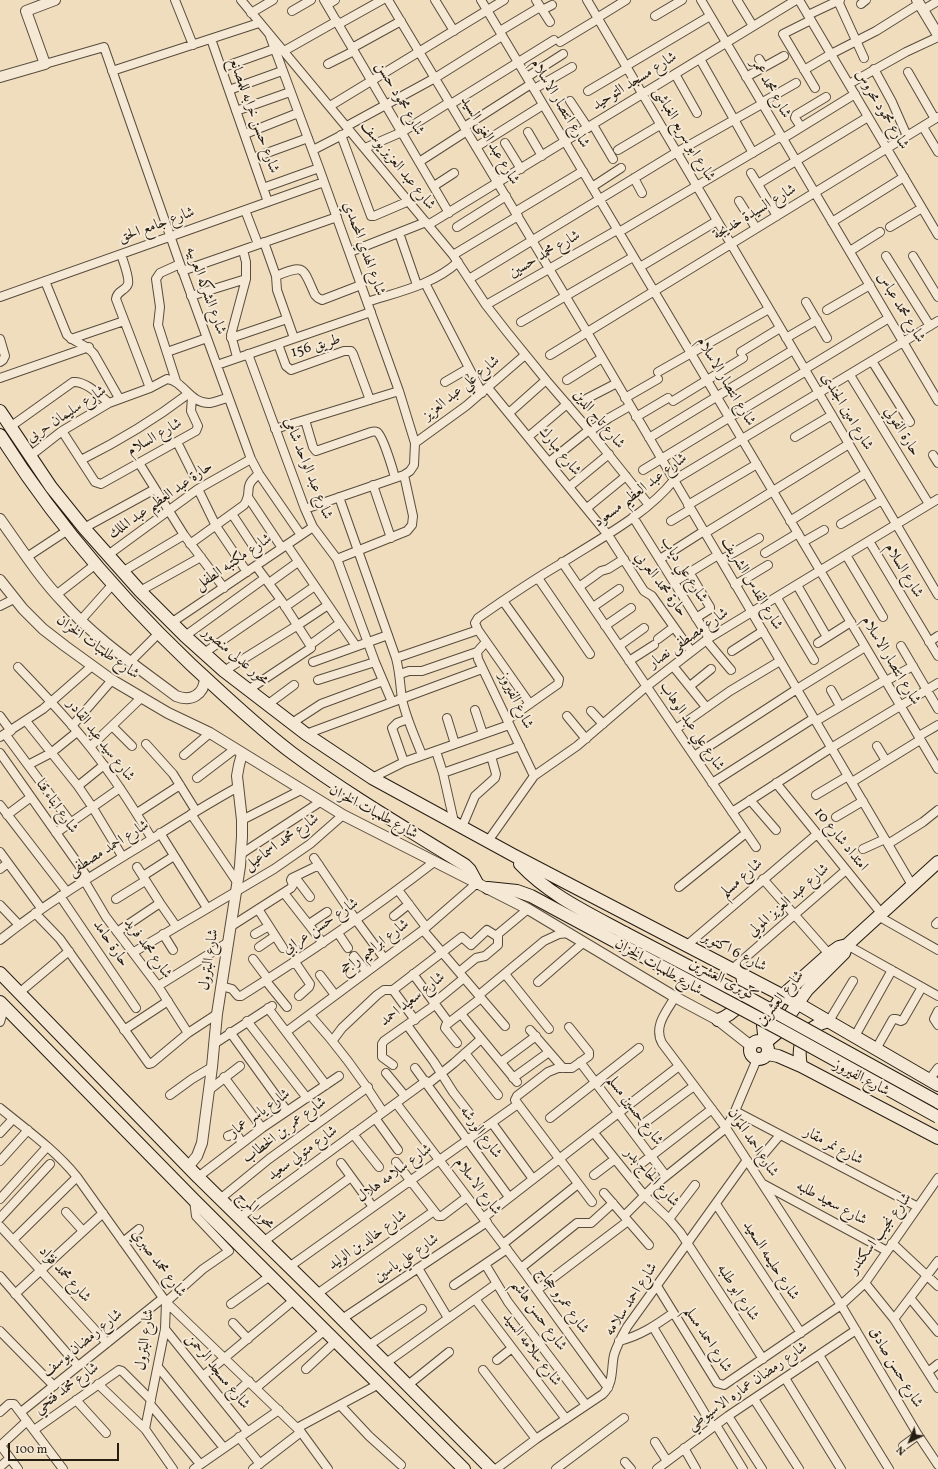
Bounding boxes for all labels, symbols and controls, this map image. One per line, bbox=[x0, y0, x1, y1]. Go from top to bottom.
street label: شارع مسجد التوحيد bbox=[589, 49, 681, 115]
street label: شارع حسن خرابه للمصانع bbox=[224, 56, 282, 176]
street label: شارع انتصار الاسلام bbox=[525, 56, 593, 152]
street label: شارع محمد عمر bbox=[746, 56, 794, 122]
street label: شارع محمود حسن bbox=[371, 59, 427, 139]
street label: شارع محمود محروس bbox=[850, 67, 912, 153]
street label: شارع ابو سريع الغباشى bbox=[648, 85, 718, 185]
street label: شارع عبد الغنى السيد bbox=[455, 93, 523, 189]
street label: شارع عبد العزيز يوسف bbox=[356, 118, 438, 214]
street label: شارع السيدة خديجة bbox=[710, 181, 800, 245]
street label: شارع الهدي المحمدي bbox=[338, 199, 388, 299]
street label: شارع جامع الحق bbox=[117, 204, 197, 248]
street label: شارع محمد حسين bbox=[506, 227, 584, 283]
street label: شارع الشركه العربيه bbox=[181, 245, 229, 337]
street label: شارع محمد عباس bbox=[872, 269, 928, 347]
street label: طريق 156 bbox=[289, 331, 343, 363]
street label: شارع انتصار الاسلام bbox=[691, 334, 759, 430]
street label: شارع علي عبد العزيز bbox=[420, 353, 504, 425]
street label: شارع امين الجندى bbox=[816, 370, 876, 454]
street label: شارع سليمان حربى bbox=[24, 383, 110, 447]
street label: شارع تاج الدين bbox=[568, 387, 628, 453]
street label: حارة الفولي bbox=[879, 404, 923, 460]
street label: شارع السلام bbox=[124, 415, 186, 461]
street label: شارع عبد الواحد شامي bbox=[278, 415, 336, 523]
street label: شارع مبارك bbox=[534, 424, 584, 480]
street label: شارع عبد العظيم مسعود bbox=[591, 450, 691, 532]
street label: حارة عبد العظيم عبد الملك bbox=[105, 458, 217, 544]
street label: شارع مكتبه الطفل bbox=[192, 531, 276, 595]
street label: شارع علي دياب bbox=[656, 534, 710, 606]
street label: شارع القدس الشريف bbox=[716, 534, 786, 634]
street label: شارع السلام bbox=[880, 540, 926, 602]
street label: حارة محمد العربي bbox=[630, 549, 690, 621]
street label: شارع مصطفى نصار bbox=[646, 605, 732, 673]
street label: شارع طلمبات الخزان bbox=[52, 612, 142, 684]
street label: شارع انتصار الاسلام bbox=[856, 613, 924, 709]
street label: محور عدلى منصور bbox=[198, 624, 272, 690]
street label: شارع الفيروز bbox=[494, 670, 536, 732]
street label: شارع علي عبد الوهاب bbox=[654, 679, 728, 775]
street label: شارع سيد عبد القادر bbox=[62, 696, 138, 786]
street label: شارع ابناء قنا bbox=[31, 776, 81, 838]
street label: شارع طلمبات الخزان bbox=[325, 782, 421, 844]
street label: امتداد شارع 10 bbox=[809, 805, 871, 875]
street label: شارع محمد اسماعيل bbox=[241, 810, 323, 876]
street label: شارع احمد مصطفى bbox=[65, 817, 153, 881]
street label: شارع مسلم bbox=[717, 856, 767, 902]
street label: شارع عبد العزيز المولي bbox=[744, 861, 834, 941]
street label: شارع حسن عرابي bbox=[279, 895, 363, 959]
street label: شارع محمد فريد bbox=[119, 915, 175, 983]
street label: شارع ابراهيم راجح bbox=[337, 916, 413, 980]
street label: حارة حامد bbox=[88, 917, 132, 971]
street label: شارع البترول bbox=[196, 928, 224, 992]
street label: شارع 6 اكتوبر bbox=[699, 929, 769, 977]
street label: شارع طلمبات الخزان bbox=[611, 936, 705, 1000]
street label: كوبرى العشرين bbox=[686, 955, 760, 1007]
street label: شارع العشرين bbox=[753, 968, 809, 1030]
street label: شارع سعيد احمد bbox=[377, 969, 449, 1031]
street label: شارع الفيروز bbox=[830, 1057, 892, 1101]
street label: شارع حسين مسلم bbox=[602, 1072, 666, 1150]
street label: شارع ياسر عمار bbox=[226, 1086, 294, 1142]
street label: شارع عمر بن الخطاب bbox=[240, 1094, 330, 1168]
street label: شارع الورشه bbox=[455, 1103, 505, 1163]
street label: شارع احمد الموان bbox=[722, 1105, 782, 1181]
street label: شارع متولي سعيد bbox=[264, 1123, 342, 1185]
street label: شارع نمر مقار bbox=[800, 1124, 866, 1170]
street label: شارع سلامه هلال bbox=[354, 1141, 436, 1207]
street label: شارع الحاج بدر bbox=[620, 1145, 682, 1211]
street label: شارع الاسلام bbox=[449, 1155, 505, 1219]
street label: شارع سعيد طلبه bbox=[793, 1178, 869, 1230]
street label: محور المرج bbox=[232, 1188, 278, 1234]
street label: شارع نجيب اسكندر bbox=[846, 1190, 916, 1278]
street label: شارع خالد بن الوليد bbox=[325, 1207, 411, 1275]
street label: شارع حليمه السعيد bbox=[738, 1218, 802, 1304]
street label: شارع محمد صبري bbox=[127, 1227, 189, 1301]
street label: شارع علي ياسين bbox=[371, 1231, 443, 1287]
street label: شارع محمد فؤاد bbox=[34, 1243, 94, 1307]
street label: شارع احمد سلامه bbox=[602, 1260, 662, 1340]
street label: شارع ابو طلبه bbox=[712, 1261, 762, 1325]
street label: شارع عمرو حجاج bbox=[532, 1264, 592, 1338]
street label: شارع حسن هاشم bbox=[506, 1277, 570, 1355]
street label: شارع احمد مسلم bbox=[679, 1304, 735, 1376]
street label: شارع رمضان يوسف bbox=[39, 1306, 127, 1382]
street label: شارع البترول bbox=[133, 1308, 159, 1372]
street label: شارع سلامه السيد bbox=[497, 1310, 565, 1390]
street label: شارع حسن صادق bbox=[864, 1325, 926, 1411]
street label: شارع مسجد الرحمن bbox=[181, 1330, 253, 1414]
street label: شارع رمضان عماره الاسيوطي bbox=[684, 1339, 812, 1435]
street label: شارع محمد فتحي bbox=[31, 1359, 103, 1419]
north arrow bbox=[890, 1421, 930, 1461]
scale bar bbox=[10, 1435, 121, 1461]
text: 100 m bbox=[15, 1442, 47, 1458]
text: N bbox=[893, 1442, 910, 1458]

